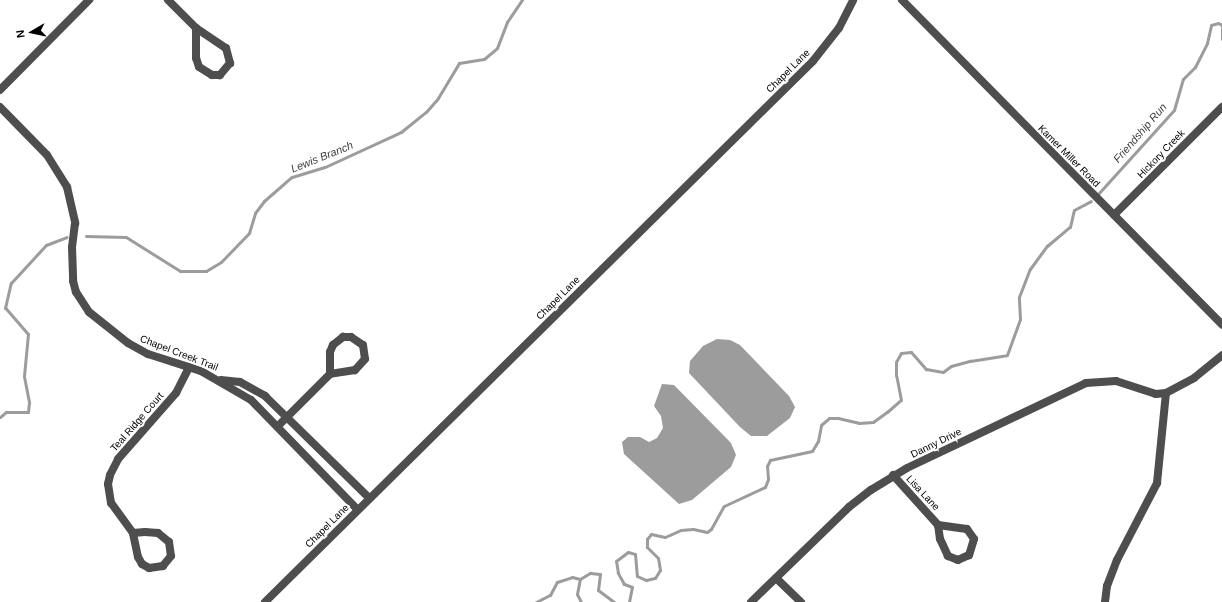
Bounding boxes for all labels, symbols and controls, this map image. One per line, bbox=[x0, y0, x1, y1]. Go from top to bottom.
north arrow bbox=[12, 12, 52, 52]
text: N bbox=[14, 29, 27, 39]
street label: Chapel Lane bbox=[764, 47, 812, 95]
water label: Friendship Run bbox=[1111, 101, 1169, 165]
street label: Kamer Miller Road bbox=[1035, 122, 1103, 190]
street label: Hickory Creek bbox=[1135, 127, 1187, 181]
water label: Lewis Branch bbox=[289, 139, 355, 175]
street label: Chapel Lane bbox=[534, 274, 582, 322]
street label: Chapel Creek Trail bbox=[138, 333, 220, 373]
street label: Teal Ridge Court bbox=[108, 390, 166, 454]
street label: Danny Drive bbox=[909, 426, 963, 460]
street label: Lisa Lane bbox=[904, 473, 942, 513]
street label: Chapel Lane bbox=[303, 502, 351, 550]

